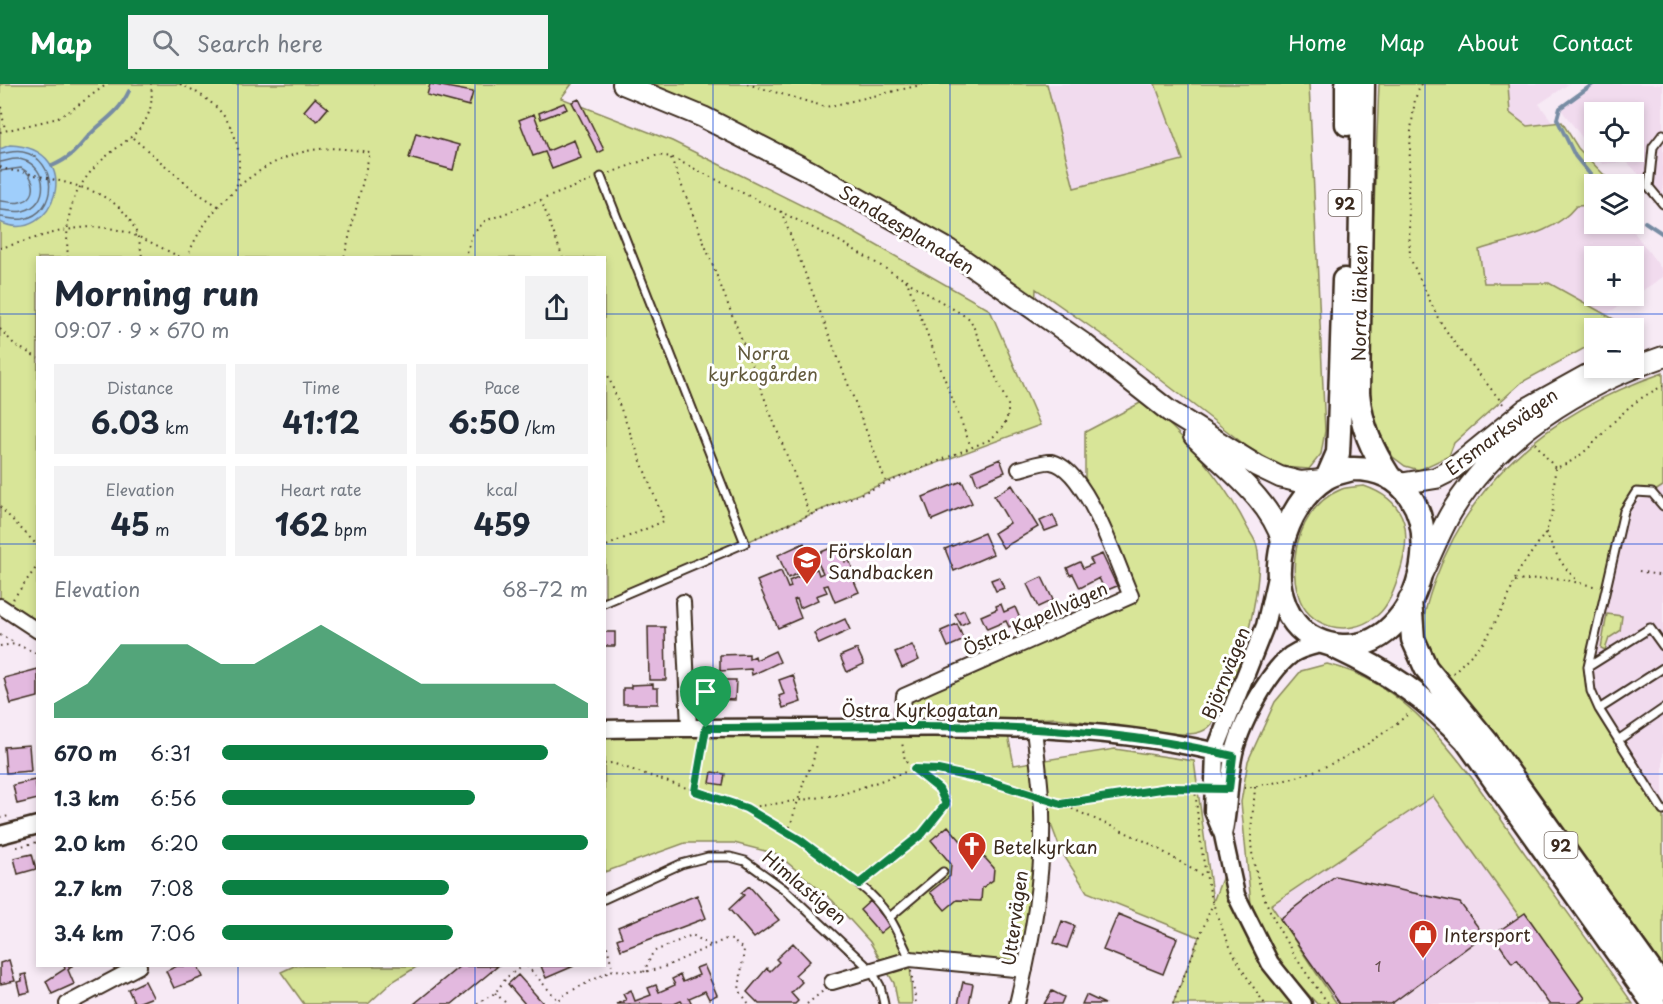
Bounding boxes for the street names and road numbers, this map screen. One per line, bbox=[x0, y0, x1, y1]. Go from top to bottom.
street label: Sandaesplanaden bbox=[834, 178, 980, 280]
road number: 92 bbox=[1328, 190, 1362, 216]
street label: Norra länken bbox=[1344, 244, 1374, 362]
street label: Ersmarksvägen bbox=[1439, 381, 1563, 481]
street label: Östra Kapellvägen bbox=[958, 574, 1112, 662]
street label: Björnvägen bbox=[1194, 623, 1256, 723]
street label: Östra Kyrkogatan bbox=[842, 696, 998, 723]
road number: 92 bbox=[1544, 832, 1578, 858]
street label: Himlastigen bbox=[757, 844, 853, 930]
street label: Uttervägen bbox=[994, 868, 1034, 968]

